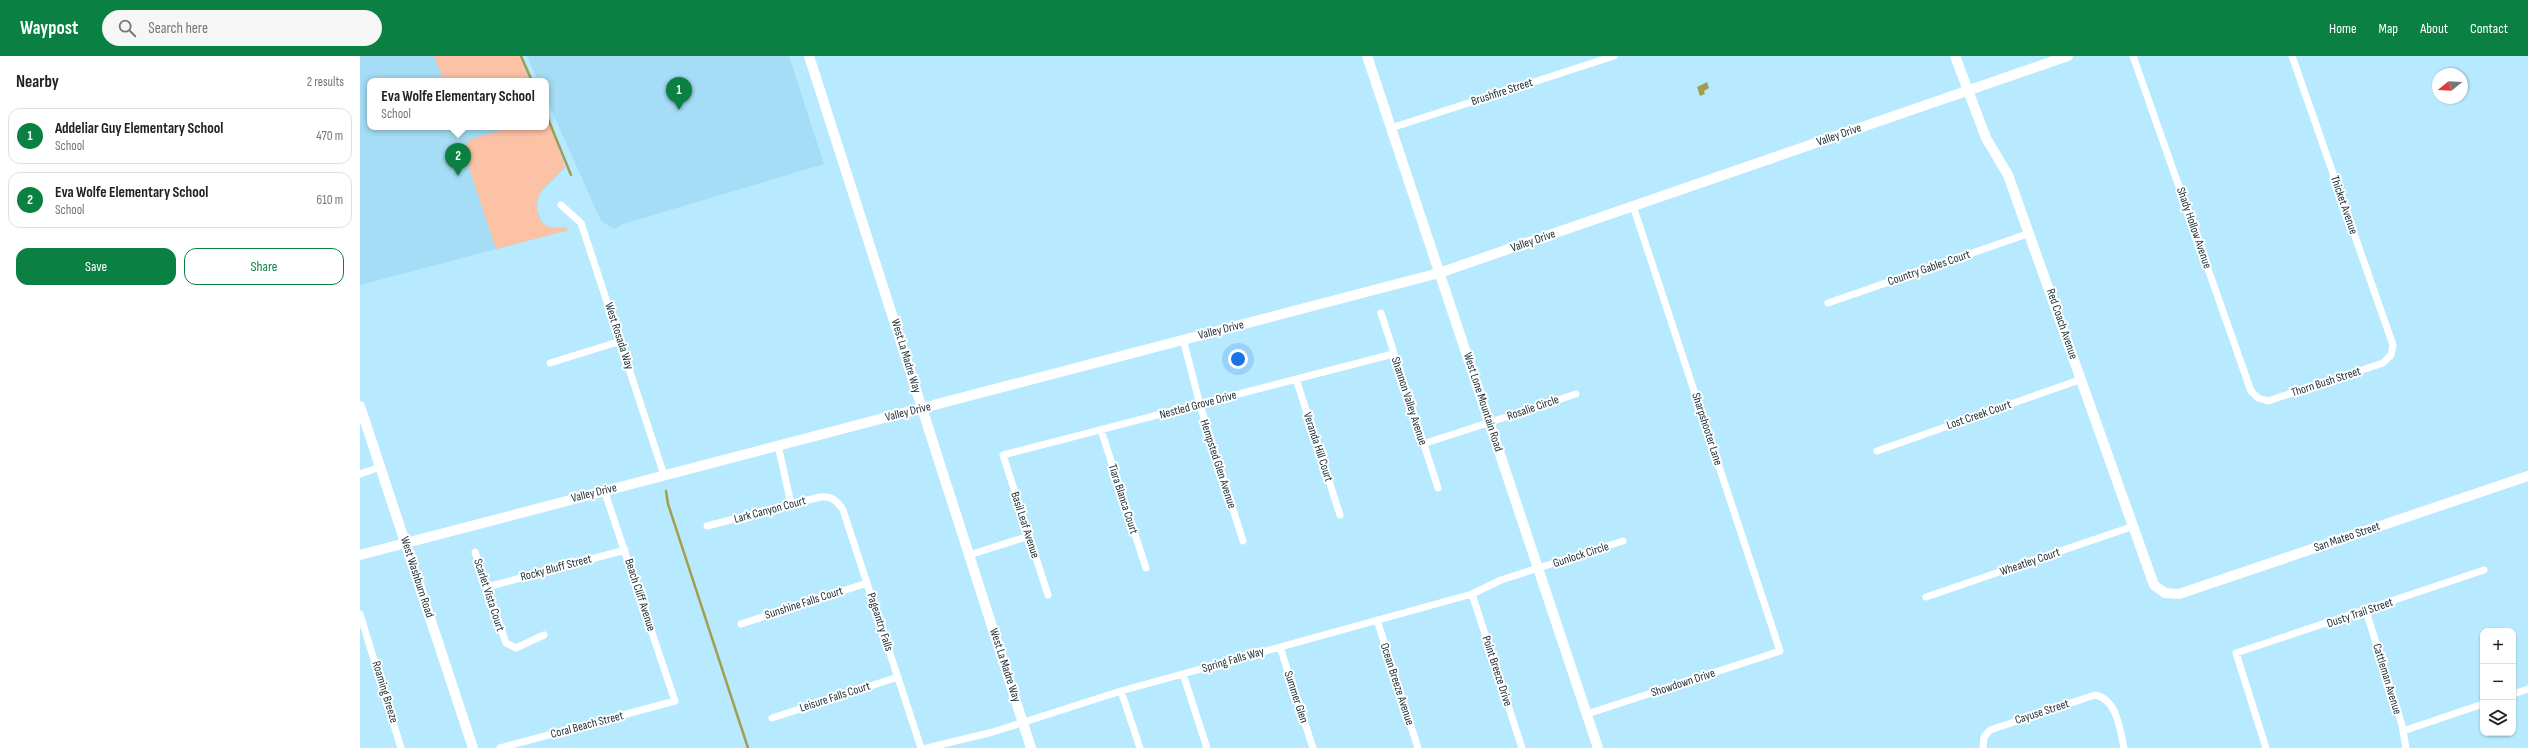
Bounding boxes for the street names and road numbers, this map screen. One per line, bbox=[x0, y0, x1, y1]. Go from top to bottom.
street label: Brushfire Street bbox=[1469, 75, 1535, 109]
street label: Valley Drive bbox=[1815, 120, 1864, 150]
street label: Thicket Avenue bbox=[2327, 174, 2361, 236]
street label: Shady Hollow Avenue bbox=[2173, 185, 2215, 271]
street label: Valley Drive bbox=[1509, 226, 1558, 256]
street label: Country Gables Court bbox=[1886, 247, 1973, 289]
street label: Red Coach Avenue bbox=[2043, 287, 2081, 361]
street label: West Rosada Way bbox=[601, 301, 637, 372]
street label: West La Madre Way bbox=[888, 317, 924, 395]
street label: Valley Drive bbox=[1197, 317, 1245, 343]
street label: West Lone Mountain Road bbox=[1460, 351, 1506, 453]
street label: Shannon Valley Avenue bbox=[1388, 355, 1430, 447]
street label: Thorn Bush Street bbox=[2289, 364, 2363, 400]
street label: Nestled Grove Drive bbox=[1158, 387, 1238, 423]
street label: Sharpshooter Lane bbox=[1688, 391, 1726, 467]
street label: Rosalie Circle bbox=[1505, 392, 1561, 424]
street label: Lost Creek Court bbox=[1945, 397, 2014, 433]
street label: Valley Drive bbox=[884, 399, 932, 425]
street label: Veranda Hill Court bbox=[1300, 410, 1336, 484]
street label: Hempsted Glen Avenue bbox=[1197, 418, 1240, 511]
street label: Tiara Blanca Court bbox=[1105, 462, 1142, 536]
street label: Valley Drive bbox=[570, 480, 618, 506]
street label: Basil Leaf Avenue bbox=[1007, 490, 1043, 560]
street label: Lark Canyon Court bbox=[732, 493, 808, 527]
street label: San Mateo Street bbox=[2312, 519, 2382, 555]
street label: West Washburn Road bbox=[397, 535, 437, 619]
street label: Gunlock Circle bbox=[1551, 539, 1611, 571]
street label: Wheatley Court bbox=[1998, 545, 2062, 579]
street label: Rocky Bluff Street bbox=[519, 551, 594, 585]
street label: Scarlet Vista Court bbox=[470, 557, 508, 634]
street label: Beach Cliff Avenue bbox=[621, 557, 659, 633]
street label: Sunshine Falls Court bbox=[763, 583, 845, 623]
street label: Pageantry Falls bbox=[864, 591, 896, 653]
street label: Dusty Trail Street bbox=[2325, 595, 2395, 631]
street label: West La Madre Way bbox=[986, 626, 1024, 704]
street label: Point Breeze Drive bbox=[1479, 634, 1515, 708]
street label: Ocean Breeze Avenue bbox=[1377, 641, 1417, 727]
street label: Cattleman Avenue bbox=[2369, 642, 2405, 716]
street label: Spring Falls Way bbox=[1200, 644, 1266, 676]
street label: Roaming Breeze bbox=[368, 659, 402, 725]
street label: Showdown Drive bbox=[1649, 666, 1717, 700]
street label: Summer Glen bbox=[1281, 669, 1311, 725]
street label: Leisure Falls Court bbox=[798, 678, 872, 715]
street label: Cayuse Street bbox=[2013, 696, 2071, 728]
street label: Coral Beach Street bbox=[549, 708, 625, 742]

